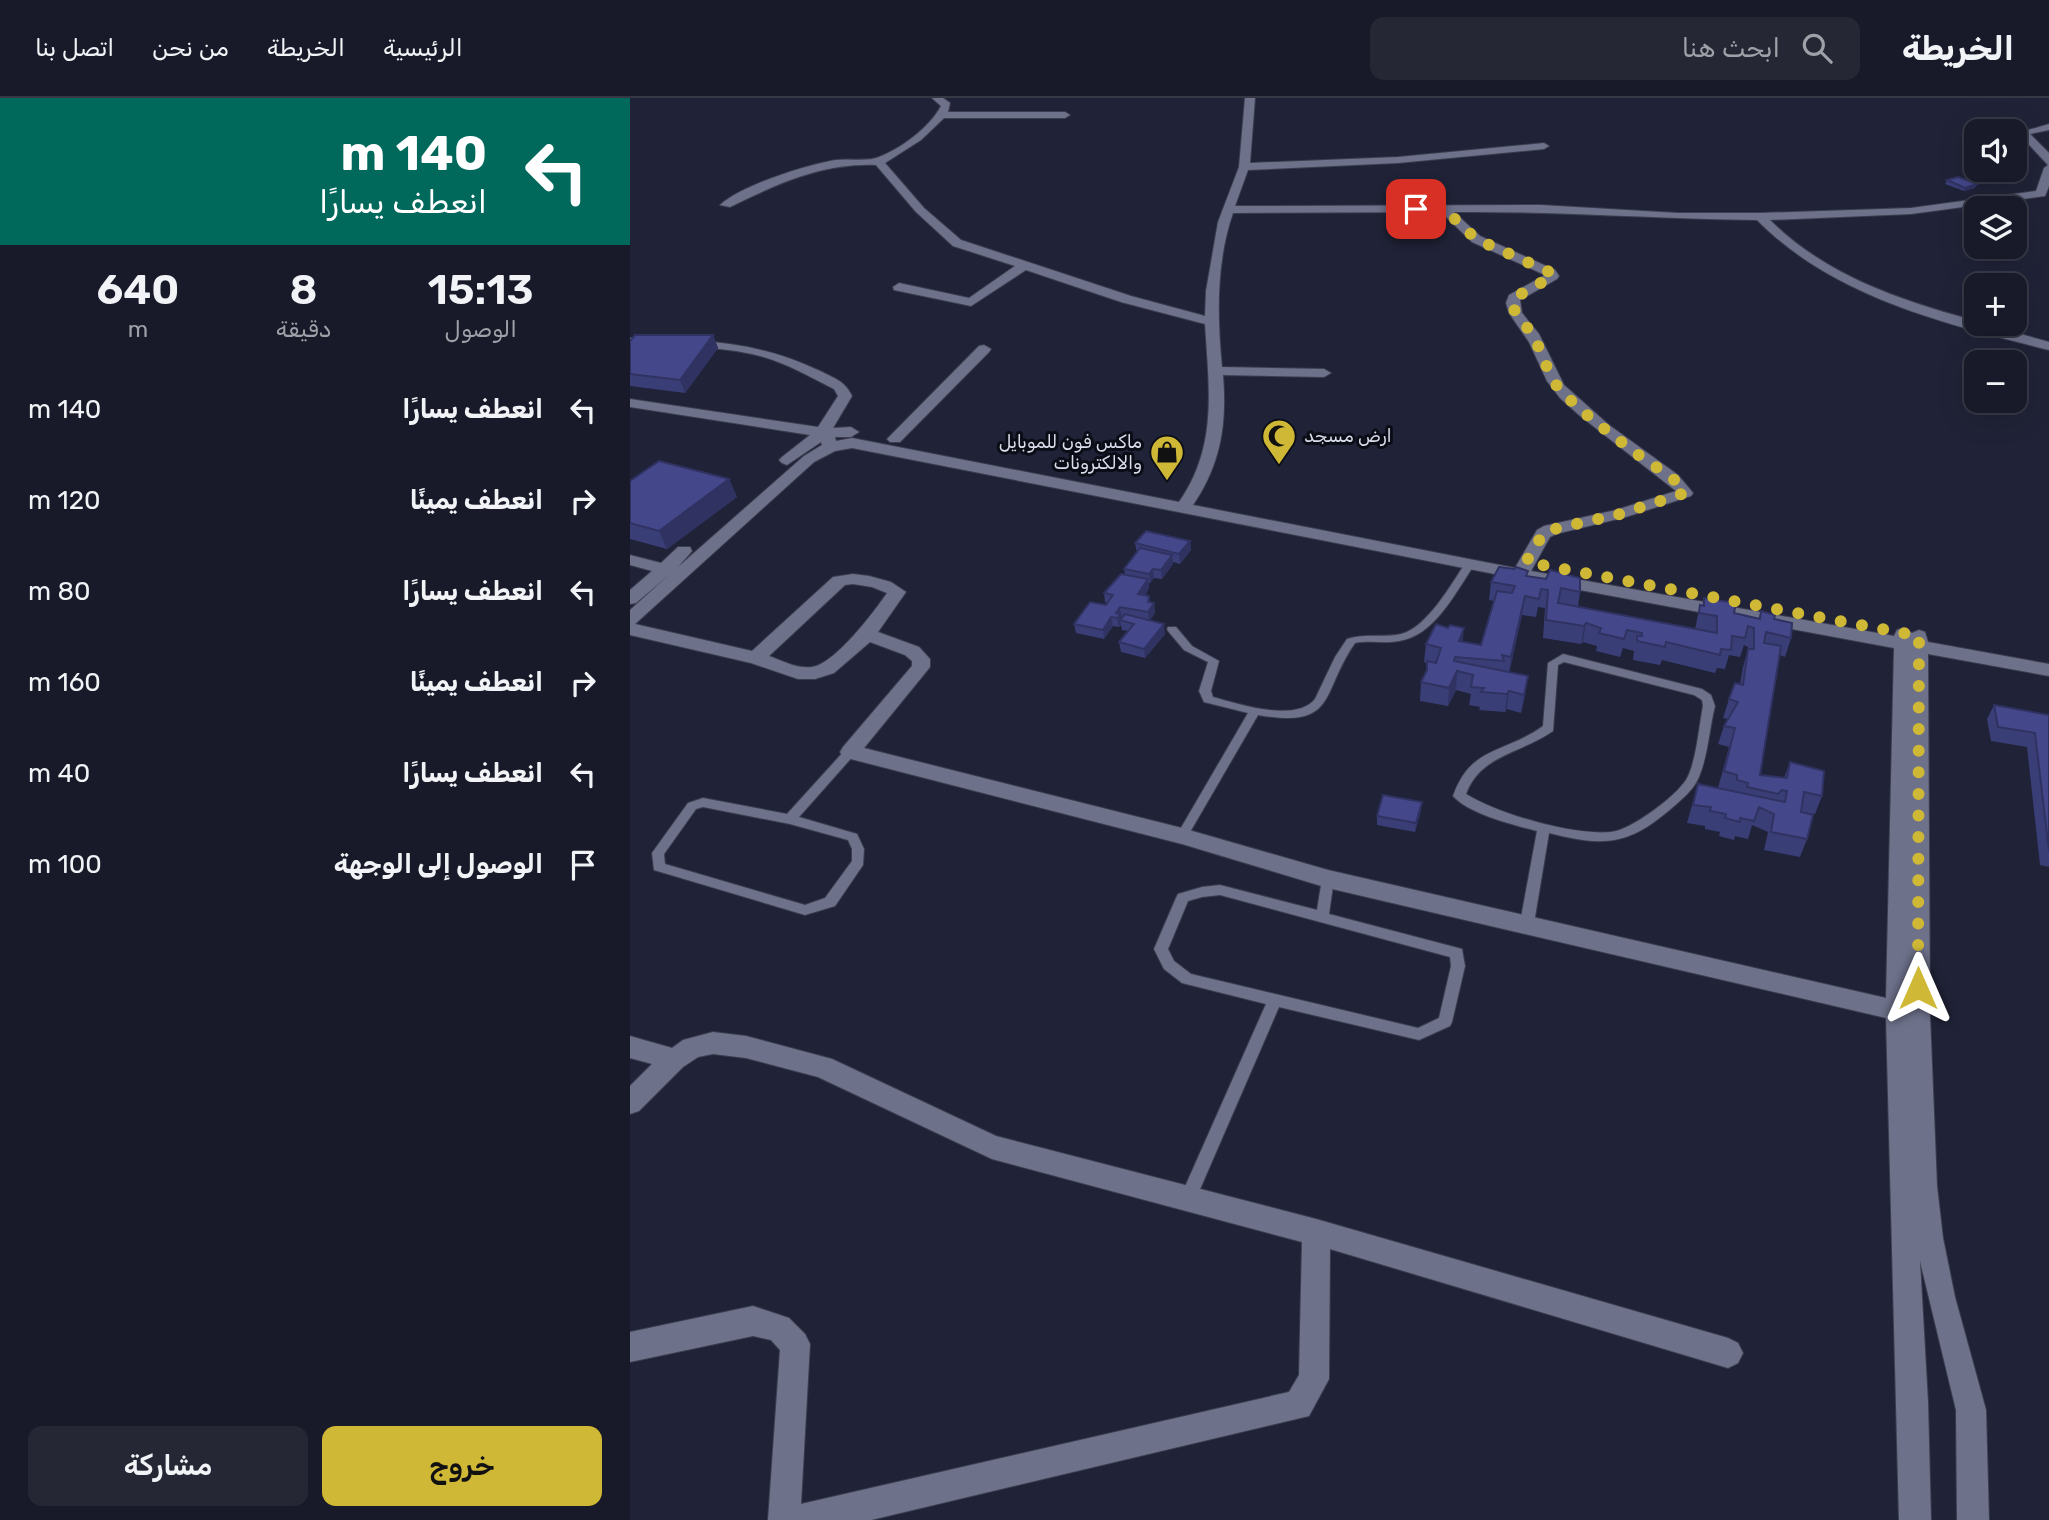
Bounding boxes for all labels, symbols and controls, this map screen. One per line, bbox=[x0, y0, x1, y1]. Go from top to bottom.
search box bbox=[1370, 17, 1860, 80]
icon: search bbox=[1798, 29, 1836, 67]
text: الخريطة bbox=[1902, 29, 2014, 68]
text: ابحث هنا bbox=[1682, 33, 1780, 64]
text: اتصل بنا bbox=[35, 34, 114, 62]
text: من نحن bbox=[152, 34, 229, 62]
text: الخريطة bbox=[267, 34, 345, 62]
text: الرئيسية bbox=[383, 34, 463, 62]
map controls bbox=[1964, 119, 2027, 413]
button: sound bbox=[1964, 119, 2027, 182]
text: 140 m bbox=[341, 124, 487, 182]
icon: left bbox=[511, 126, 602, 217]
pin bbox=[1386, 179, 1446, 239]
text: انعطف يسارًا bbox=[319, 183, 487, 221]
icon: arrive bbox=[1397, 190, 1435, 228]
button: layers bbox=[1964, 196, 2027, 259]
text: 640 bbox=[96, 265, 179, 315]
text: 8 bbox=[290, 265, 318, 315]
text: 15:13 bbox=[428, 265, 534, 315]
button: + bbox=[1964, 273, 2027, 336]
text: m bbox=[128, 315, 148, 343]
text: دقيقة bbox=[276, 315, 331, 343]
text: الوصول bbox=[444, 315, 517, 343]
button: − bbox=[1964, 350, 2027, 413]
icon: left bbox=[564, 391, 602, 429]
text: 140 m bbox=[28, 394, 101, 425]
text: انعطف يسارًا bbox=[402, 394, 543, 425]
mosque icon: ارض مسجد bbox=[1260, 417, 1298, 466]
place label: ارض مسجد bbox=[1304, 425, 1392, 447]
place label: ماكس فون للموبايل والالكترونات bbox=[999, 431, 1142, 474]
shop icon: ماكس فون للموبايل والالكترونات bbox=[1148, 433, 1186, 482]
icon: right bbox=[564, 482, 602, 520]
text: 120 m bbox=[28, 485, 100, 516]
text: انعطف يمينًا bbox=[410, 485, 543, 516]
icon: left bbox=[564, 573, 602, 611]
text: 80 m bbox=[28, 576, 91, 607]
text: انعطف يسارًا bbox=[402, 576, 543, 607]
icon: right bbox=[564, 664, 602, 702]
text: 160 m bbox=[28, 667, 101, 698]
text: انعطف يمينًا bbox=[410, 667, 543, 698]
icon: left bbox=[564, 755, 602, 793]
text: 40 m bbox=[28, 758, 90, 789]
text: انعطف يسارًا bbox=[402, 758, 543, 789]
icon: arrive bbox=[564, 846, 602, 884]
text: 100 m bbox=[28, 849, 102, 880]
text: الوصول إلى الوجهة bbox=[334, 849, 543, 880]
position arrow bbox=[1881, 951, 1955, 1025]
button: مشاركة bbox=[28, 1426, 308, 1506]
button: خروج bbox=[322, 1426, 602, 1506]

